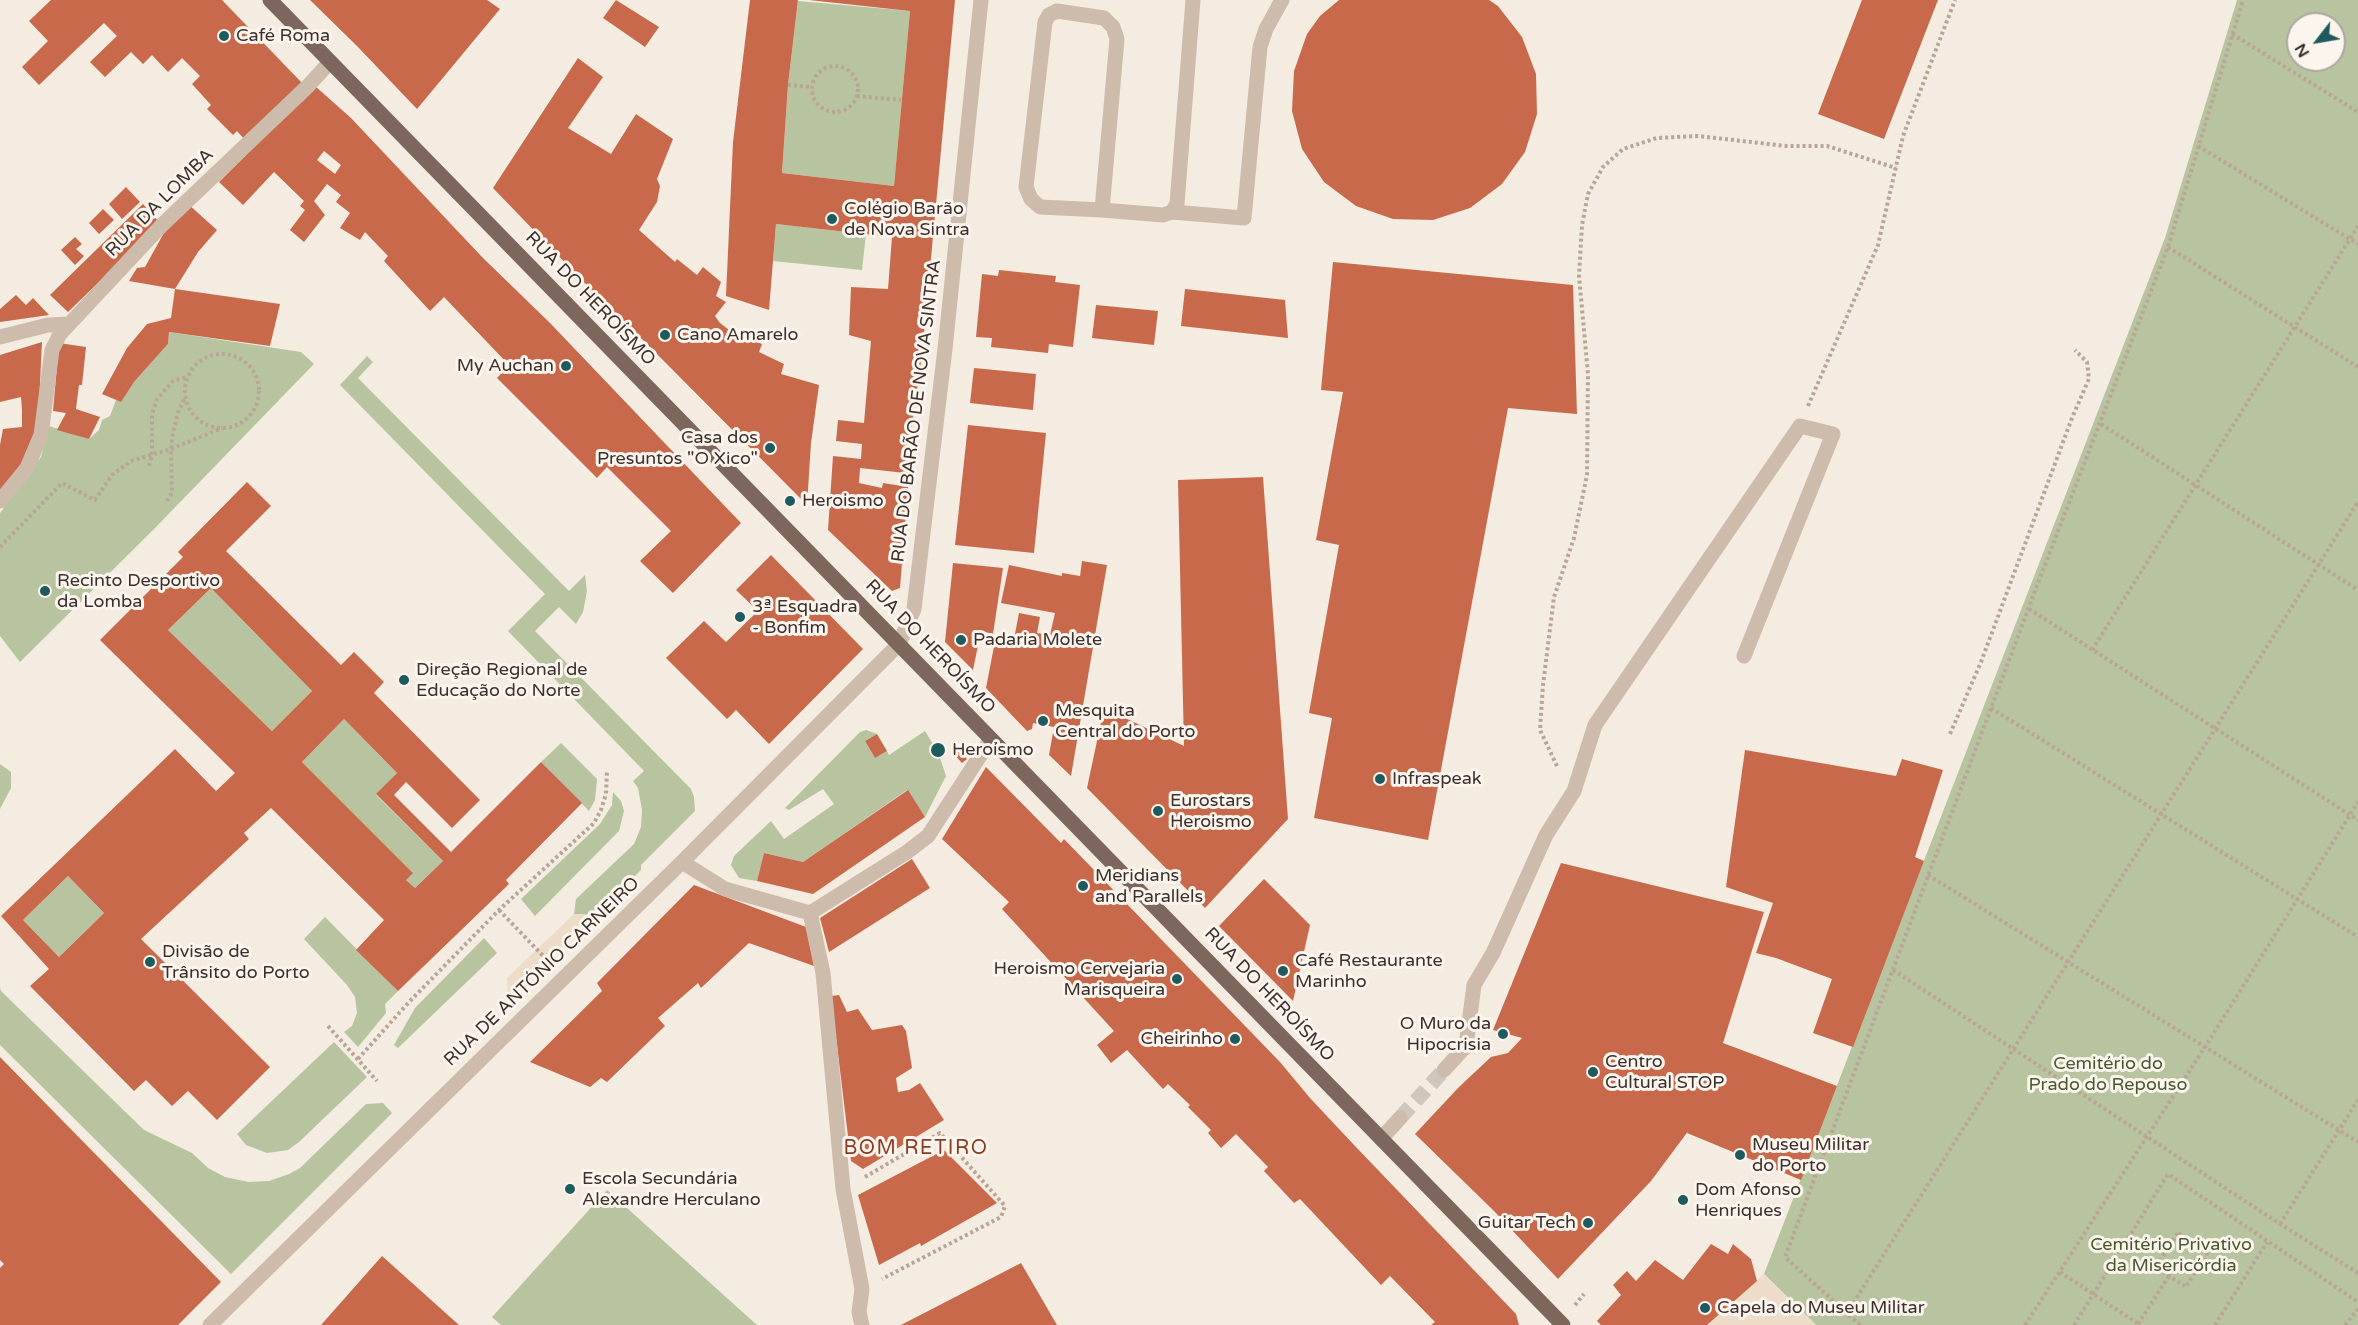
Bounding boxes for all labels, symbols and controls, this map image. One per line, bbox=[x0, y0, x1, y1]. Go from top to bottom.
north arrow bbox=[2286, 12, 2346, 72]
place label: Café Roma bbox=[236, 25, 330, 47]
marker: Café Roma bbox=[217, 29, 231, 43]
text: N bbox=[2290, 40, 2314, 61]
street label: RUA DA LOMBA bbox=[102, 145, 218, 261]
place label: Colégio Barão de Nova Sintra bbox=[844, 198, 970, 240]
marker: Colégio Barão de Nova Sintra bbox=[825, 212, 839, 226]
street label: RUA DO HEROÍSMO bbox=[520, 228, 660, 370]
street label: RUA DO BARÃO DE NOVA SINTRA bbox=[888, 259, 946, 563]
place label: Cano Amarelo bbox=[677, 324, 798, 346]
marker: Cano Amarelo bbox=[658, 328, 672, 342]
place label: My Auchan bbox=[457, 355, 554, 377]
marker: My Auchan bbox=[559, 359, 573, 373]
place label: Casa dos Presuntos "O Xico" bbox=[597, 427, 758, 470]
marker: Casa dos Presuntos "O Xico" bbox=[763, 441, 777, 455]
place label: Heroismo bbox=[802, 490, 884, 512]
marker: Heroismo bbox=[783, 494, 797, 508]
place label: Recinto Desportivo da Lomba bbox=[57, 570, 220, 612]
street label: RUA DO HEROÍSMO bbox=[860, 576, 1000, 718]
marker: Recinto Desportivo da Lomba bbox=[38, 584, 52, 598]
place label: 3ª Esquadra - Bonfim bbox=[752, 596, 858, 638]
marker: 3ª Esquadra - Bonfim bbox=[733, 610, 747, 624]
place label: Padaria Molete bbox=[973, 629, 1102, 651]
marker: Padaria Molete bbox=[954, 633, 968, 647]
place label: Direção Regional de Educação do Norte bbox=[416, 659, 588, 702]
marker: Direção Regional de Educação do Norte bbox=[397, 673, 411, 687]
place label: Mesquita Central do Porto bbox=[1055, 700, 1196, 742]
marker: Mesquita Central do Porto bbox=[1036, 714, 1050, 728]
place label: Heroísmo bbox=[952, 739, 1034, 761]
marker: Heroísmo bbox=[929, 741, 947, 759]
place label: Infraspeak bbox=[1392, 768, 1482, 790]
marker: Infraspeak bbox=[1373, 772, 1387, 786]
place label: Eurostars Heroismo bbox=[1170, 790, 1252, 832]
marker: Eurostars Heroismo bbox=[1151, 804, 1165, 818]
place label: Meridians and Parallels bbox=[1095, 865, 1203, 908]
street label: RUA DE ANTÓNIO CARNEIRO bbox=[440, 873, 644, 1071]
marker: Meridians and Parallels bbox=[1076, 879, 1090, 893]
street label: RUA DO HEROÍSMO bbox=[1199, 924, 1339, 1066]
place label: Divisão de Trânsito do Porto bbox=[162, 941, 310, 984]
place label: Café Restaurante Marinho bbox=[1295, 950, 1443, 992]
marker: Divisão de Trânsito do Porto bbox=[143, 955, 157, 969]
place label: Heroismo Cervejaria Marisqueira bbox=[994, 958, 1165, 1000]
marker: Café Restaurante Marinho bbox=[1276, 964, 1290, 978]
marker: Heroismo Cervejaria Marisqueira bbox=[1170, 972, 1184, 986]
place label: O Muro da Hipocrisia bbox=[1400, 1013, 1491, 1056]
marker: O Muro da Hipocrisia bbox=[1496, 1027, 1510, 1041]
place label: Cheirinho bbox=[1141, 1028, 1223, 1050]
marker: Cheirinho bbox=[1228, 1032, 1242, 1046]
place label: Centro Cultural STOP bbox=[1605, 1051, 1724, 1094]
park label: Cemitério do Prado do Repouso bbox=[2029, 1053, 2187, 1096]
marker: Centro Cultural STOP bbox=[1586, 1065, 1600, 1079]
place label: Museu Militar do Porto bbox=[1752, 1134, 1869, 1176]
district label: BOM RETIRO bbox=[844, 1137, 988, 1161]
marker: Museu Militar do Porto bbox=[1733, 1148, 1747, 1162]
place label: Escola Secundária Alexandre Herculano bbox=[582, 1168, 761, 1210]
place label: Dom Afonso Henriques bbox=[1695, 1179, 1801, 1222]
marker: Escola Secundária Alexandre Herculano bbox=[563, 1182, 577, 1196]
marker: Dom Afonso Henriques bbox=[1676, 1193, 1690, 1207]
place label: Guitar Tech bbox=[1478, 1212, 1576, 1234]
marker: Guitar Tech bbox=[1581, 1216, 1595, 1230]
park label: Cemitério Privativo da Misericórdia bbox=[2090, 1234, 2252, 1276]
place label: Capela do Museu Militar bbox=[1717, 1297, 1925, 1319]
marker: Capela do Museu Militar bbox=[1698, 1301, 1712, 1315]

